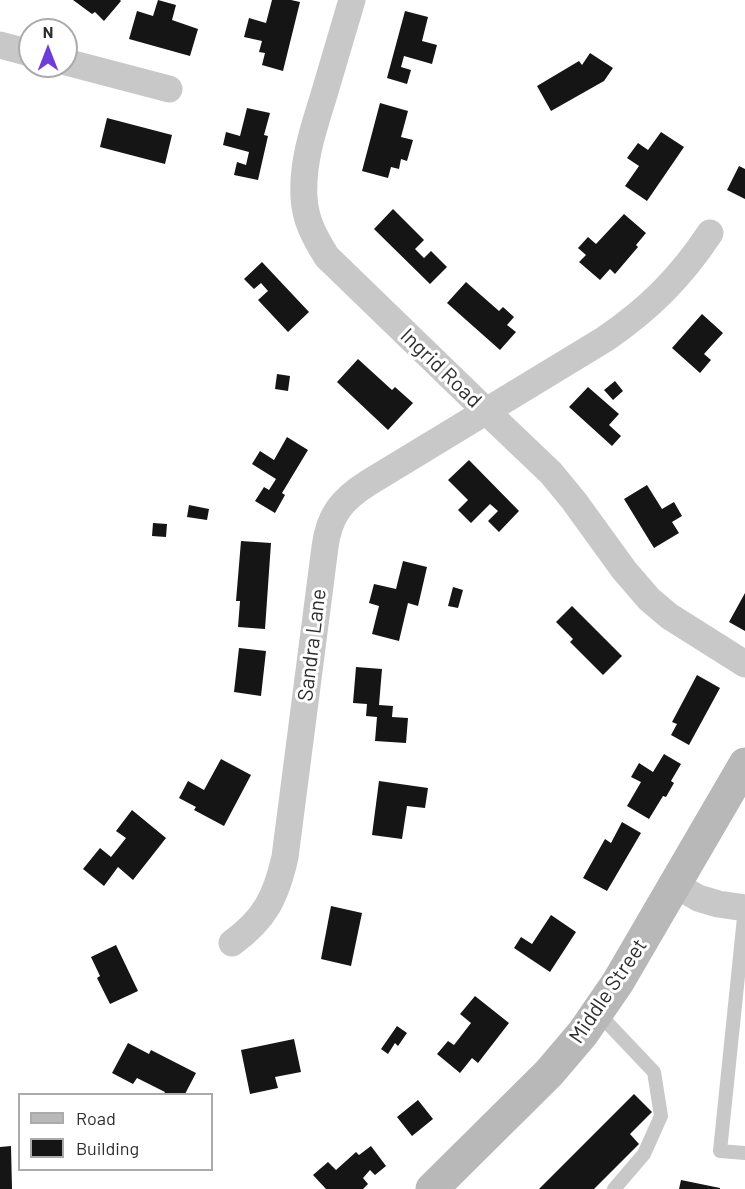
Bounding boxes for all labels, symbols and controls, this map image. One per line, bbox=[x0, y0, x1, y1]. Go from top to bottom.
north arrow bbox=[18, 18, 78, 78]
text: N bbox=[43, 22, 53, 41]
street label: Ingrid Road bbox=[395, 323, 487, 413]
street label: Sandra Lane bbox=[293, 587, 331, 703]
street label: Middle Street bbox=[564, 934, 652, 1048]
legend bbox=[18, 1093, 213, 1171]
text: Road bbox=[76, 1107, 116, 1129]
text: Building bbox=[76, 1137, 139, 1159]

